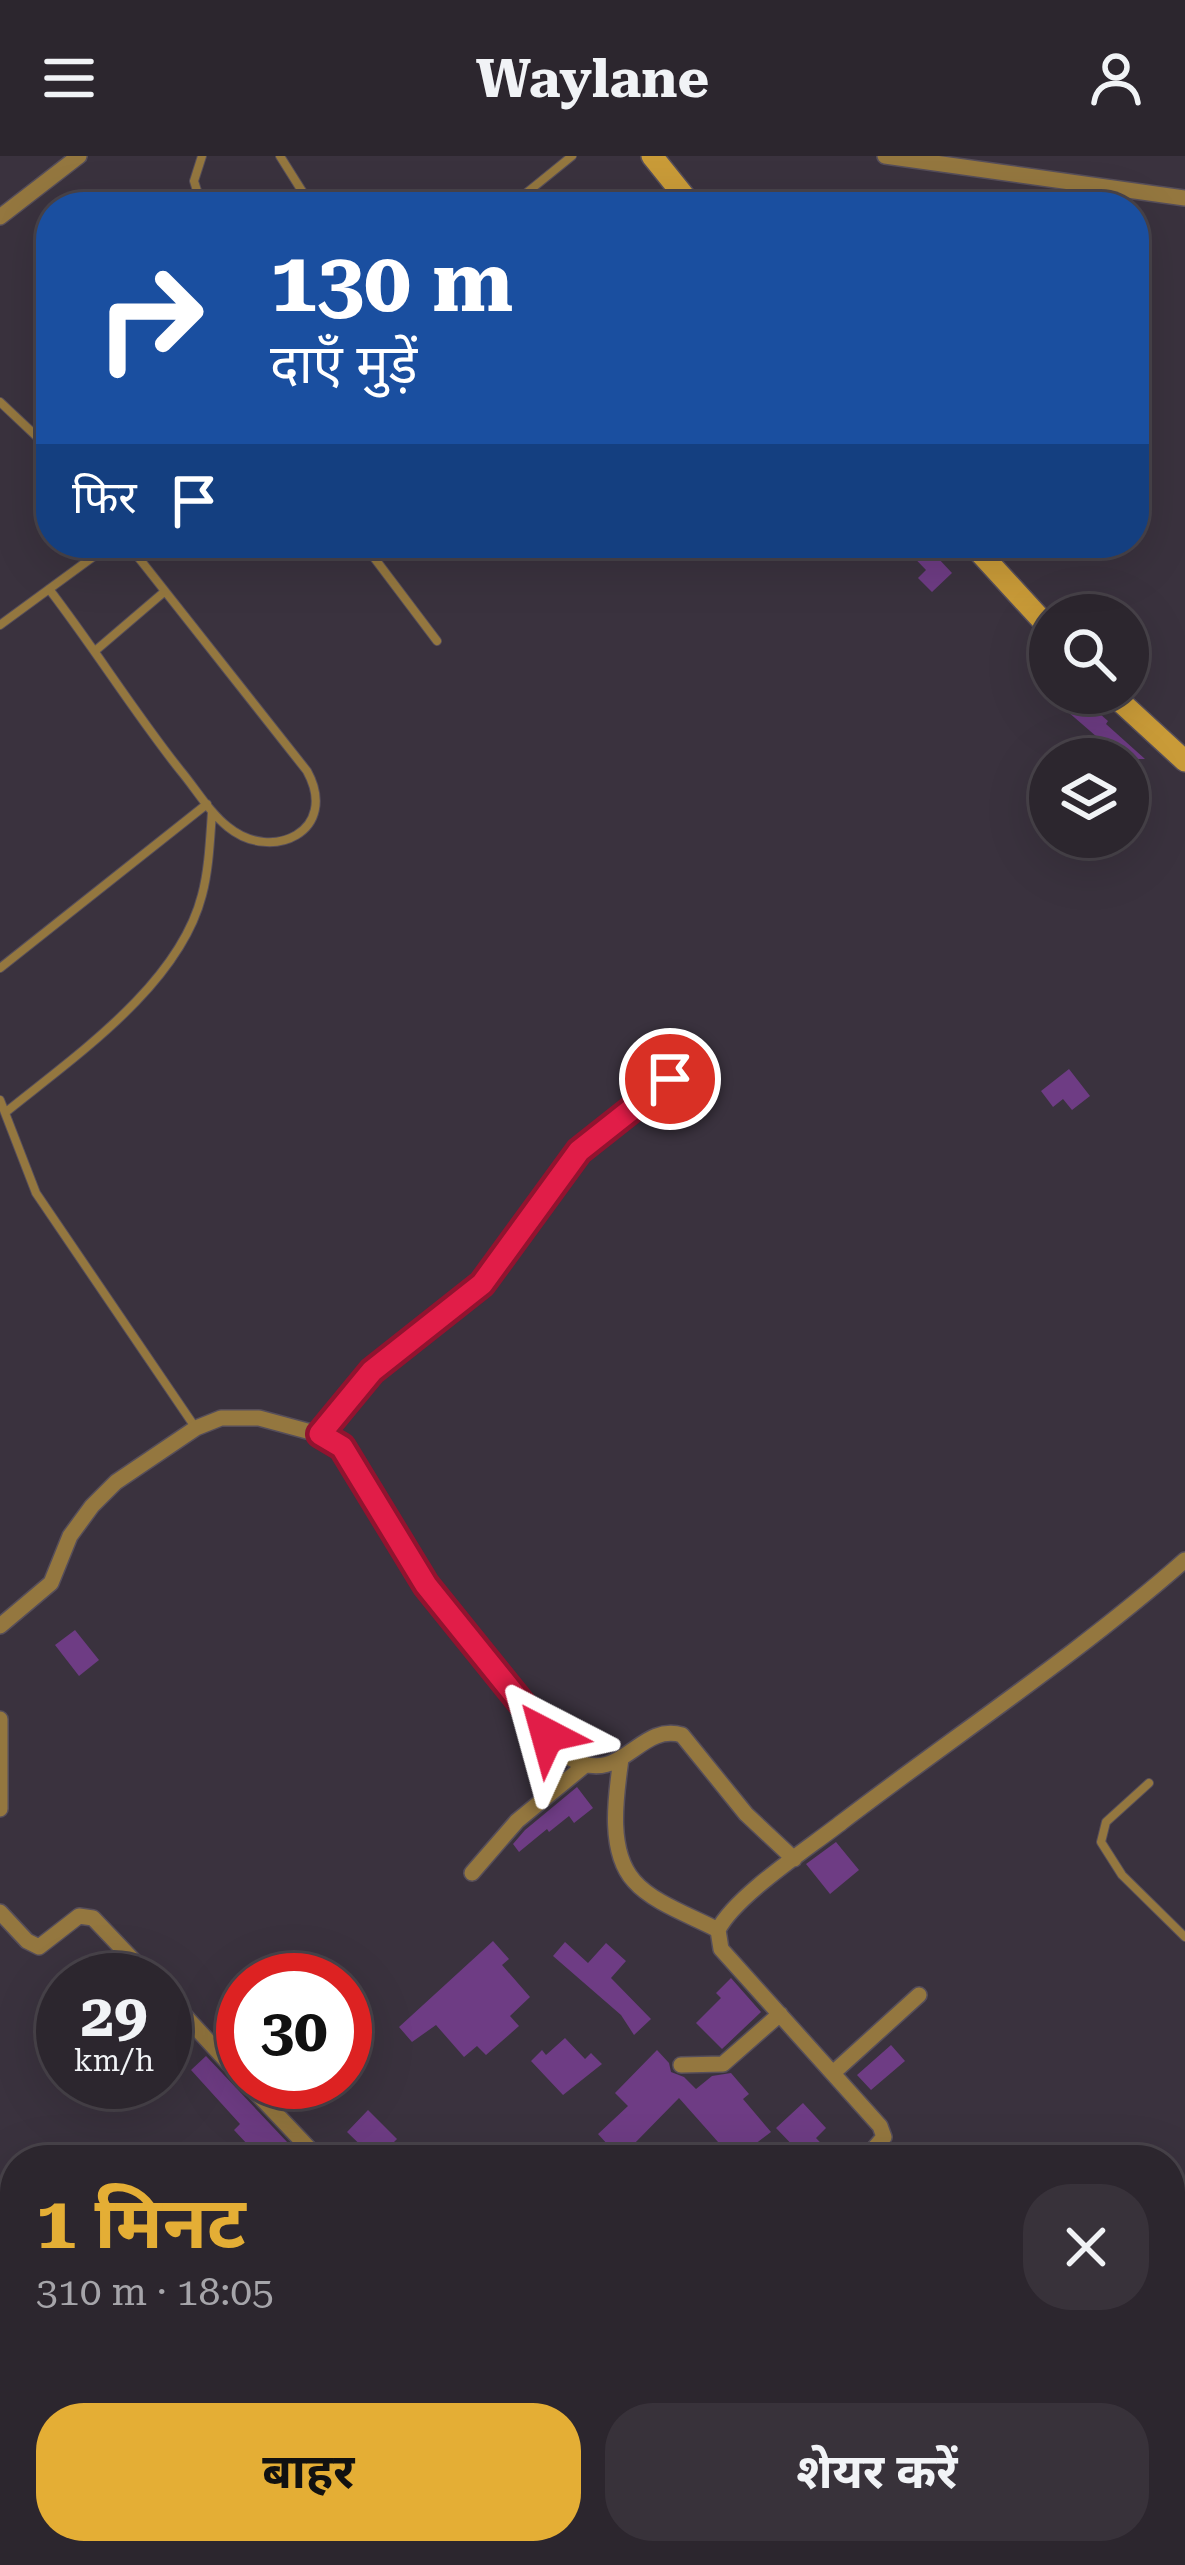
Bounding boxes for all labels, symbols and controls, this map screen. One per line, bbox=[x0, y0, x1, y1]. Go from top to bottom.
icon: menu bbox=[36, 45, 102, 111]
icon: person bbox=[1083, 45, 1149, 111]
text: Waylane bbox=[476, 47, 709, 110]
text: 130 m bbox=[270, 233, 513, 331]
icon: right bbox=[72, 240, 228, 396]
text: दाएँ मुड़ें bbox=[270, 333, 417, 396]
icon: arrive bbox=[161, 468, 227, 534]
text: फिर bbox=[72, 471, 137, 524]
map controls bbox=[1029, 594, 1149, 858]
button: search bbox=[1029, 594, 1149, 714]
button: layers bbox=[1029, 738, 1149, 858]
pin bbox=[619, 1028, 721, 1130]
icon: arrive bbox=[637, 1046, 703, 1112]
position arrow bbox=[484, 1672, 610, 1798]
speed limit sign: 30 bbox=[216, 1953, 372, 2109]
text: 29 bbox=[80, 1980, 148, 2051]
text: km/h bbox=[74, 2043, 154, 2078]
text: 1 मिनट bbox=[36, 2181, 246, 2266]
button: close bbox=[1023, 2184, 1149, 2310]
text: 310 m · 18:05 bbox=[36, 2269, 274, 2315]
button: बाहर bbox=[36, 2403, 581, 2541]
button: शेयर करें bbox=[605, 2403, 1149, 2541]

